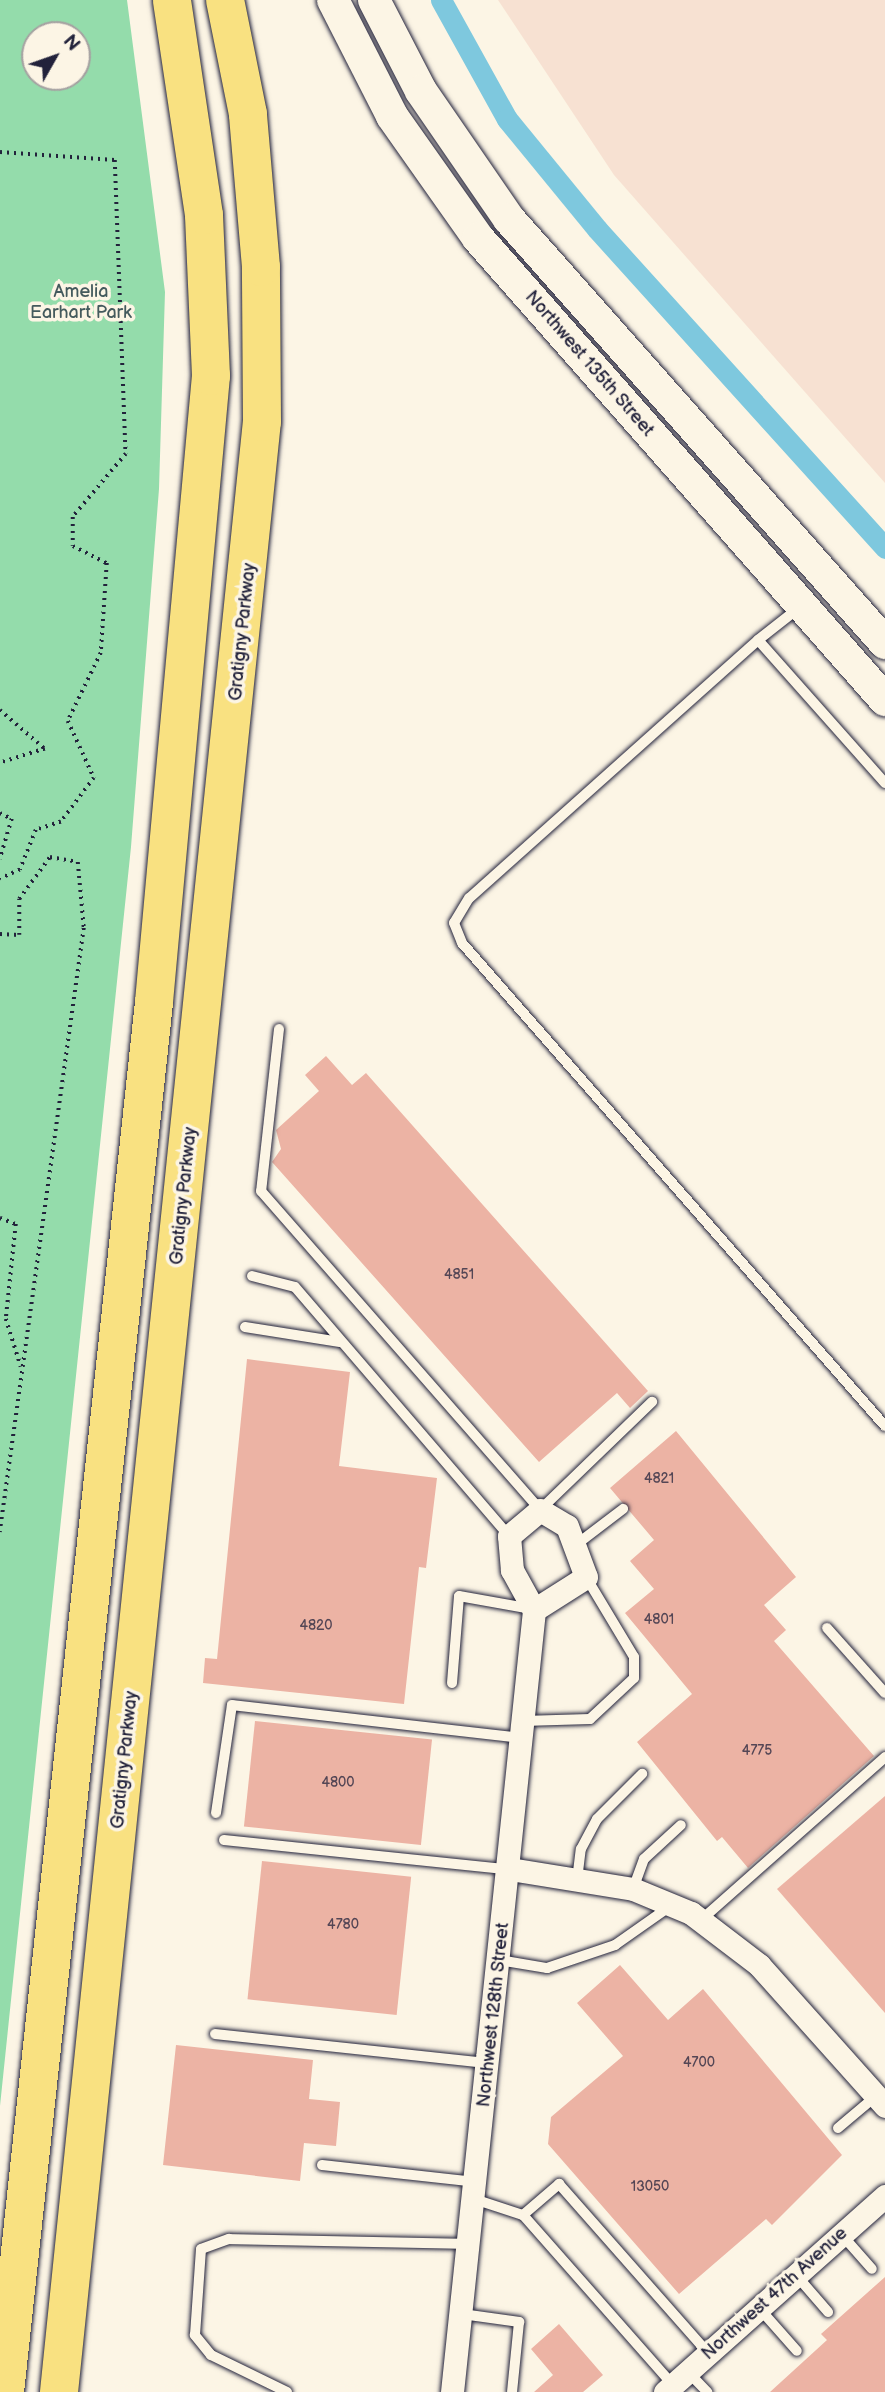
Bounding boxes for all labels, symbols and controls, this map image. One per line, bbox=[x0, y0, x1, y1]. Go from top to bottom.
north arrow bbox=[21, 21, 91, 91]
text: N bbox=[58, 31, 84, 56]
park label: Amelia Earhart Park bbox=[30, 282, 132, 324]
street label: Northwest 135th Street bbox=[520, 287, 658, 441]
street label: Gratigny Parkway bbox=[225, 562, 261, 702]
street label: Gratigny Parkway bbox=[166, 1126, 202, 1266]
house number: 4851 bbox=[444, 1267, 474, 1283]
house number: 4821 bbox=[644, 1471, 674, 1487]
house number: 4801 bbox=[644, 1612, 674, 1628]
house number: 4820 bbox=[299, 1618, 333, 1634]
street label: Gratigny Parkway bbox=[107, 1690, 143, 1830]
house number: 4775 bbox=[742, 1743, 772, 1759]
house number: 4800 bbox=[321, 1775, 355, 1791]
house number: 4780 bbox=[327, 1917, 359, 1933]
street label: Northwest 128th Street bbox=[474, 1922, 514, 2108]
house number: 4700 bbox=[683, 2055, 715, 2071]
house number: 13050 bbox=[631, 2179, 669, 2195]
street label: Northwest 47th Avenue bbox=[698, 2223, 852, 2365]

